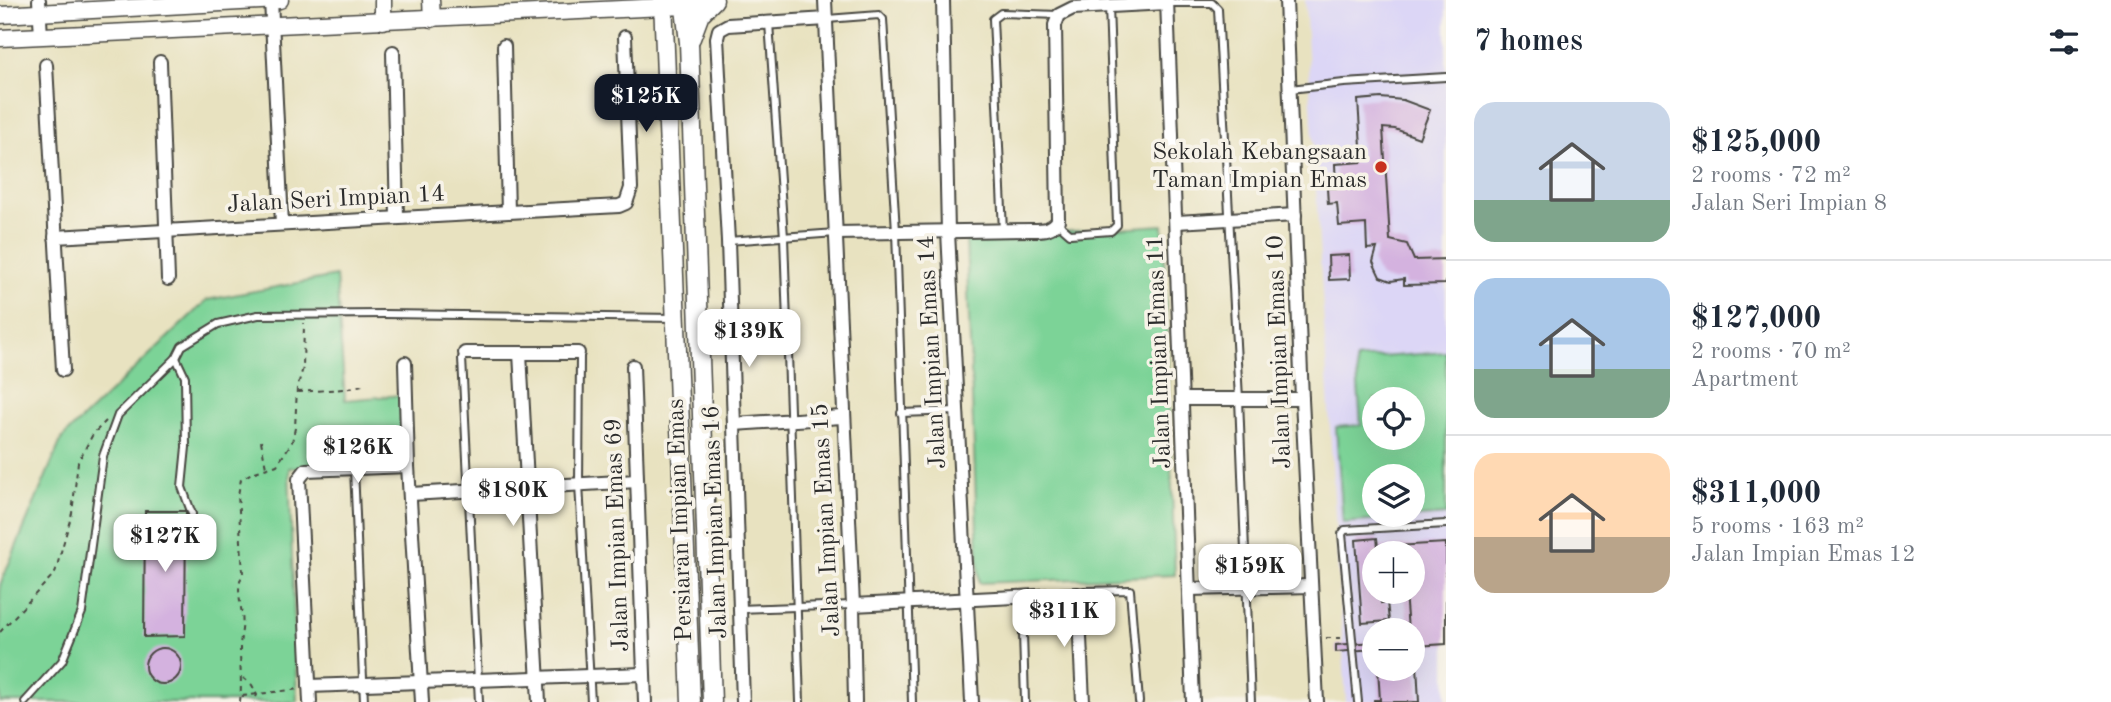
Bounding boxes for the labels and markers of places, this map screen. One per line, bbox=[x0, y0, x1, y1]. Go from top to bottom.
pin: $125K bbox=[597, 74, 695, 134]
place label: Sekolah Kebangsaan Taman Impian Emas bbox=[1152, 141, 1367, 193]
marker: Sekolah Kebangsaan Taman Impian Emas bbox=[1373, 159, 1389, 175]
pin: $139K bbox=[700, 310, 798, 369]
pin: $126K bbox=[309, 426, 407, 485]
pin: $180K bbox=[464, 468, 562, 528]
pin: $127K bbox=[116, 514, 214, 574]
pin: $159K bbox=[1201, 544, 1299, 604]
pin: $311K bbox=[1015, 590, 1113, 649]

